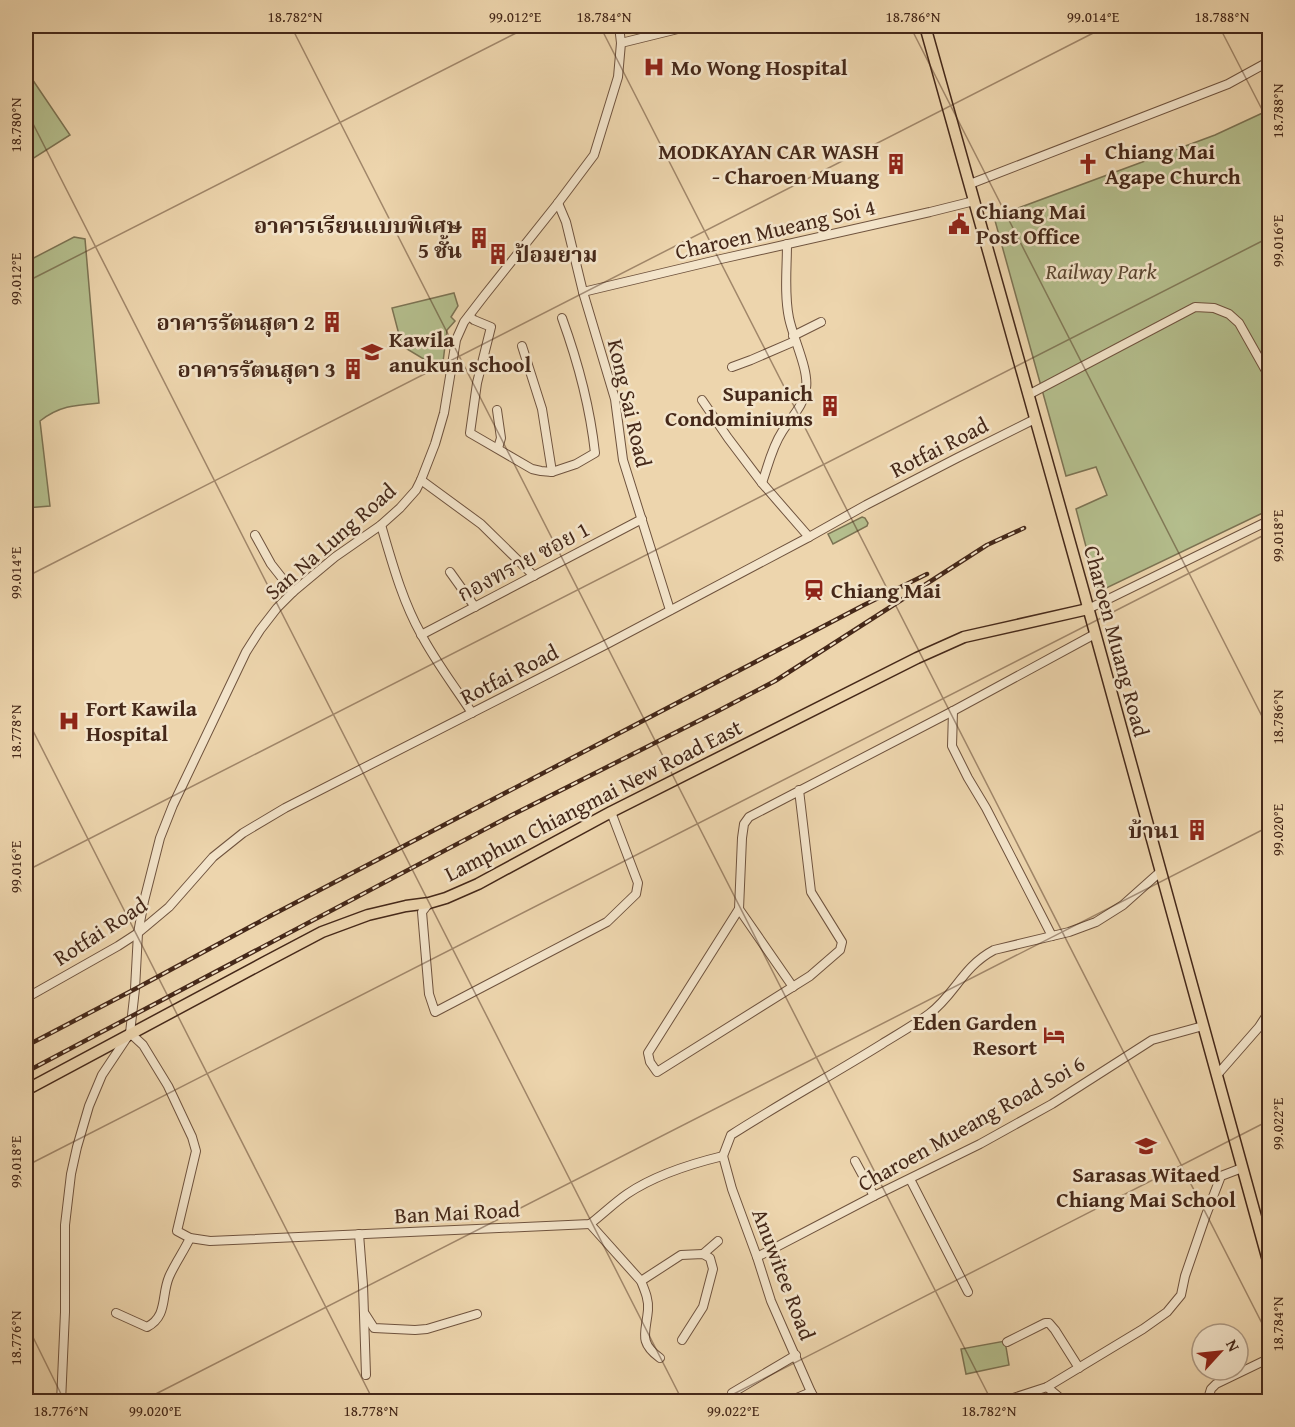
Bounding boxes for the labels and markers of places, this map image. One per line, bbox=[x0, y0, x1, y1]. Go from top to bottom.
place label: Mo Wong Hospital bbox=[671, 51, 848, 83]
hospital icon: Mo Wong Hospital bbox=[642, 55, 666, 79]
place label: MODKAYAN CAR WASH - Charoen Muang bbox=[658, 135, 879, 192]
place label: Chiang Mai Agape Church bbox=[1105, 135, 1241, 192]
building icon: MODKAYAN CAR WASH - Charoen Muang bbox=[884, 152, 908, 176]
church icon: Chiang Mai Agape Church bbox=[1076, 152, 1100, 176]
place label: Chiang Mai Post Office bbox=[976, 195, 1086, 252]
place label: อาคารเรียนแบบพิเศษ 5 ชั้น bbox=[254, 209, 462, 266]
public building icon: Chiang Mai Post Office bbox=[947, 212, 971, 236]
building icon: อาคารเรียนแบบพิเศษ 5 ชั้น bbox=[467, 226, 491, 250]
place label: ป้อมยาม bbox=[515, 238, 597, 270]
building icon: ป้อมยาม bbox=[486, 242, 510, 266]
place label: อาคารรัตนสุดา 2 bbox=[157, 306, 315, 338]
building icon: อาคารรัตนสุดา 2 bbox=[320, 310, 344, 334]
place label: Kawila anukun school bbox=[389, 323, 532, 380]
school or university icon: Kawila anukun school bbox=[360, 340, 384, 364]
place label: อาคารรัตนสุดา 3 bbox=[178, 353, 336, 385]
building icon: อาคารรัตนสุดา 3 bbox=[341, 357, 365, 381]
place label: Supanich Condominiums bbox=[665, 377, 813, 434]
building icon: Supanich Condominiums bbox=[818, 394, 842, 418]
place label: Chiang Mai bbox=[831, 574, 941, 606]
station icon: Chiang Mai bbox=[802, 578, 826, 602]
place label: Fort Kawila Hospital bbox=[86, 692, 198, 749]
hospital icon: Fort Kawila Hospital bbox=[57, 709, 81, 733]
place label: บ้าน1 bbox=[1128, 814, 1180, 846]
building icon: บ้าน1 bbox=[1185, 818, 1209, 842]
place label: Eden Garden Resort bbox=[913, 1006, 1038, 1063]
hotel icon: Eden Garden Resort bbox=[1042, 1023, 1066, 1047]
school or university icon: Sarasas Witaed Chiang Mai School bbox=[1134, 1134, 1158, 1158]
place label: Sarasas Witaed Chiang Mai School bbox=[1056, 1158, 1236, 1215]

